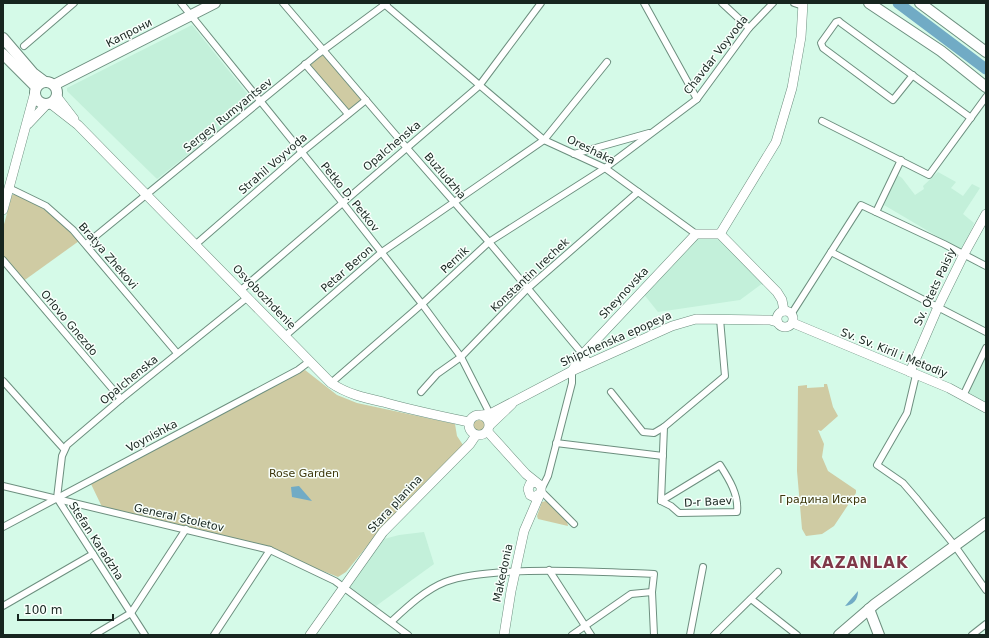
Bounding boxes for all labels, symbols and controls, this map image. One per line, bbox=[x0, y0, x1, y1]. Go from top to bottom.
street label: Chavdar Voyvoda bbox=[681, 13, 751, 97]
street label: Капрони bbox=[104, 16, 154, 50]
street label: Sergey Rumyantsev bbox=[181, 75, 275, 155]
street label: Opalchenska bbox=[361, 118, 423, 174]
street label: Strahil Voyvoda bbox=[236, 131, 310, 197]
street label: Oreshaka bbox=[565, 133, 617, 167]
street label: Buzludzha bbox=[421, 150, 469, 202]
street label: Petko D. Petkov bbox=[318, 160, 382, 235]
street label: Bratya Zhekovi bbox=[76, 220, 140, 292]
street label: Konstantin Irechek bbox=[488, 235, 572, 315]
street label: Petar Beron bbox=[318, 243, 376, 295]
street label: Pernik bbox=[438, 243, 472, 276]
street label: Sv. Otets Paisiy bbox=[911, 246, 959, 328]
street label: Osvobozhdenie bbox=[230, 262, 298, 332]
street label: Sheynovska bbox=[597, 264, 651, 322]
street label: Orlovo Gnezdo bbox=[38, 288, 100, 359]
street label: Shipchenska epopeya bbox=[558, 309, 674, 369]
street label: Sv. Sv. Kiril i Metodiy bbox=[839, 326, 950, 381]
street label: Opalchenska bbox=[97, 353, 161, 407]
street label: Voynishka bbox=[124, 417, 180, 455]
park label: Rose Garden bbox=[269, 467, 339, 480]
street label: Stara planina bbox=[365, 473, 425, 535]
park label: Градина Искра bbox=[779, 493, 867, 506]
street label: D-r Baev bbox=[684, 494, 733, 510]
street label: Stefan Karadzha bbox=[66, 499, 126, 583]
street label: General Stoletov bbox=[133, 501, 226, 535]
street label: Makedonia bbox=[490, 543, 516, 603]
district label: KAZANLAK bbox=[809, 554, 909, 572]
scale bar bbox=[18, 596, 113, 622]
text: 100 m bbox=[24, 603, 62, 617]

